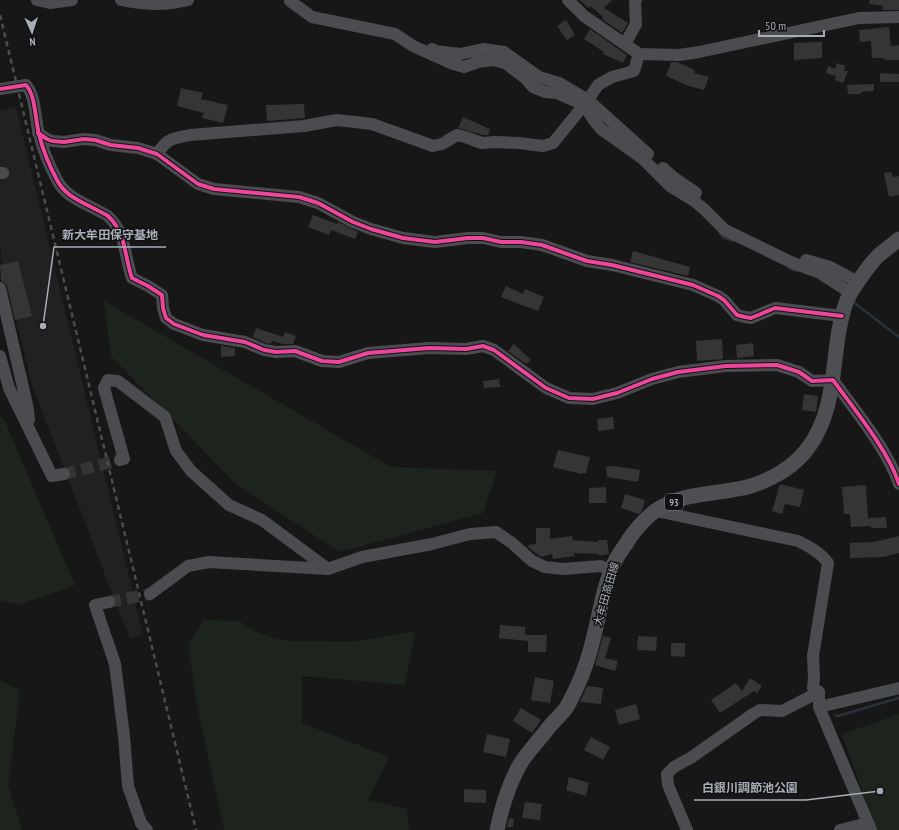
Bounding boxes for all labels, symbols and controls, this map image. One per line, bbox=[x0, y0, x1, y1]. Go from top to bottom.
north arrow bbox=[12, 12, 52, 52]
scale bar bbox=[759, 12, 824, 38]
text: 50 m bbox=[765, 18, 786, 33]
text: N bbox=[29, 35, 36, 49]
callout: 新大牟田保守基地 bbox=[54, 223, 166, 247]
text: 新大牟田保守基地 bbox=[62, 227, 158, 242]
road number: 93 bbox=[665, 494, 683, 510]
street label: 大牟田高田線 bbox=[590, 560, 622, 628]
callout: 白銀川調節池公園 bbox=[694, 776, 806, 800]
text: 白銀川調節池公園 bbox=[702, 780, 798, 795]

